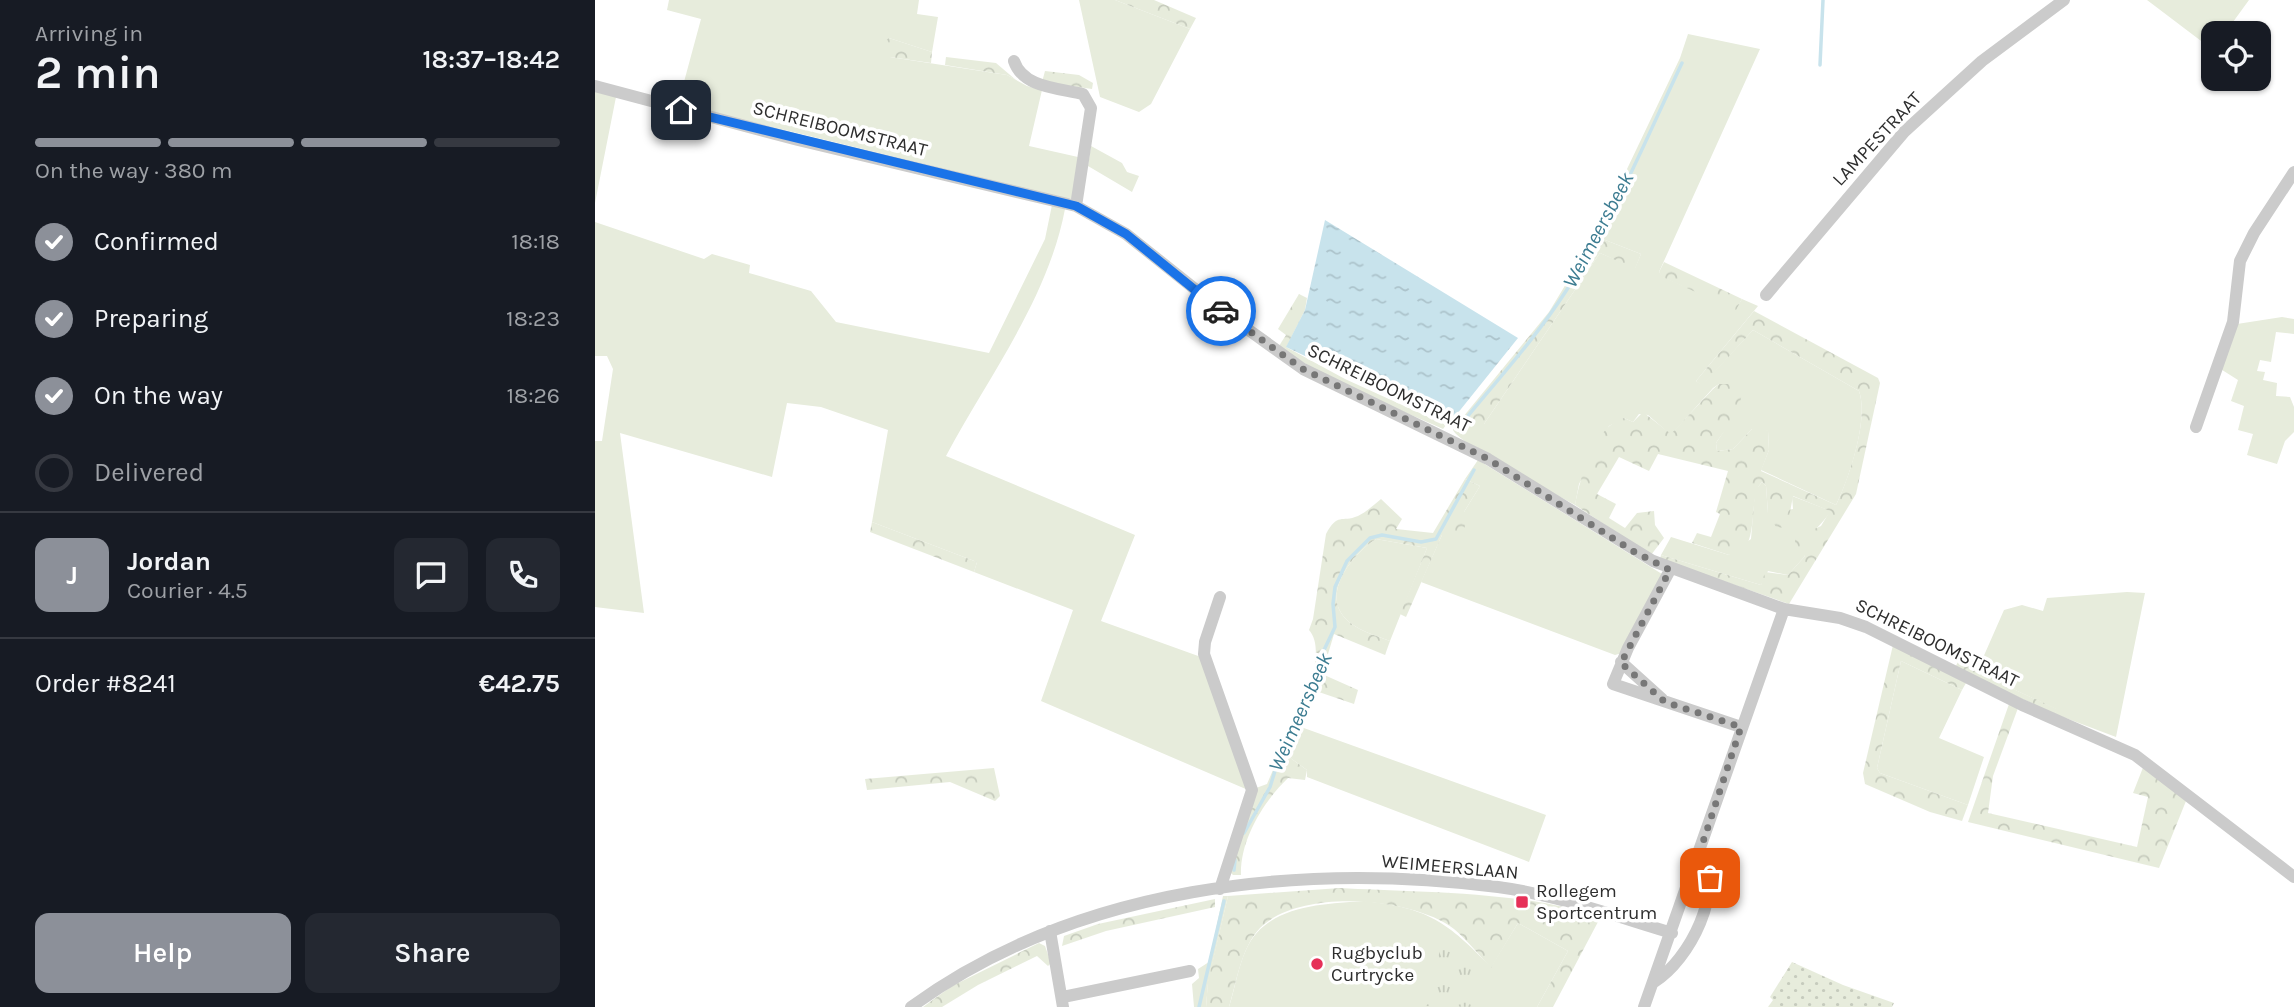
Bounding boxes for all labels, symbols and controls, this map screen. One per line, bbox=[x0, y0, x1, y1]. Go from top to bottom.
text: Arriving in bbox=[35, 20, 143, 47]
map controls bbox=[2201, 21, 2271, 91]
button: locate bbox=[2201, 21, 2271, 91]
text: 18:37–18:42 bbox=[422, 44, 560, 75]
text: 2 min bbox=[35, 46, 161, 100]
pin bbox=[651, 80, 711, 140]
street label: LAMPESTRAAT bbox=[1828, 87, 1926, 190]
icon: home bbox=[662, 91, 700, 129]
street label: SCHREIBOOMSTRAAT bbox=[750, 97, 930, 161]
text: On the way · 380 m bbox=[35, 157, 232, 184]
water label: Weimeersbeek bbox=[1558, 168, 1639, 292]
icon: check bbox=[35, 223, 73, 261]
text: Confirmed bbox=[94, 226, 219, 257]
text: 18:18 bbox=[511, 228, 560, 255]
courier bbox=[1186, 276, 1256, 346]
icon: car bbox=[1202, 292, 1240, 330]
icon: check bbox=[35, 300, 73, 338]
text: Preparing bbox=[94, 303, 208, 334]
text: 18:23 bbox=[506, 305, 560, 332]
street label: SCHREIBOOMSTRAAT bbox=[1304, 339, 1475, 437]
icon: check bbox=[35, 377, 73, 415]
text: On the way bbox=[94, 380, 223, 411]
text: 18:26 bbox=[506, 382, 560, 409]
text: Delivered bbox=[94, 457, 204, 488]
button: chat bbox=[394, 538, 468, 612]
button: phone bbox=[486, 538, 560, 612]
text: Jordan bbox=[127, 546, 211, 577]
text: J bbox=[66, 560, 78, 591]
text: Courier · 4.5 bbox=[127, 577, 248, 604]
street label: SCHREIBOOMSTRAAT bbox=[1852, 594, 2023, 692]
water label: Weimeersbeek bbox=[1263, 649, 1337, 775]
text: Order #8241 bbox=[35, 668, 176, 699]
text: €42.75 bbox=[479, 668, 560, 699]
pin bbox=[1680, 848, 1740, 908]
street label: WEIMEERSLAAN bbox=[1381, 850, 1519, 884]
icon: bag bbox=[1691, 859, 1729, 897]
place label: Rollegem Sportcentrum bbox=[1536, 880, 1657, 924]
marker: Rollegem Sportcentrum bbox=[1514, 894, 1530, 910]
button: Help bbox=[35, 913, 291, 993]
button: Share bbox=[305, 913, 560, 993]
place label: Rugbyclub Curtrycke bbox=[1331, 942, 1423, 986]
marker: Rugbyclub Curtrycke bbox=[1309, 956, 1325, 972]

